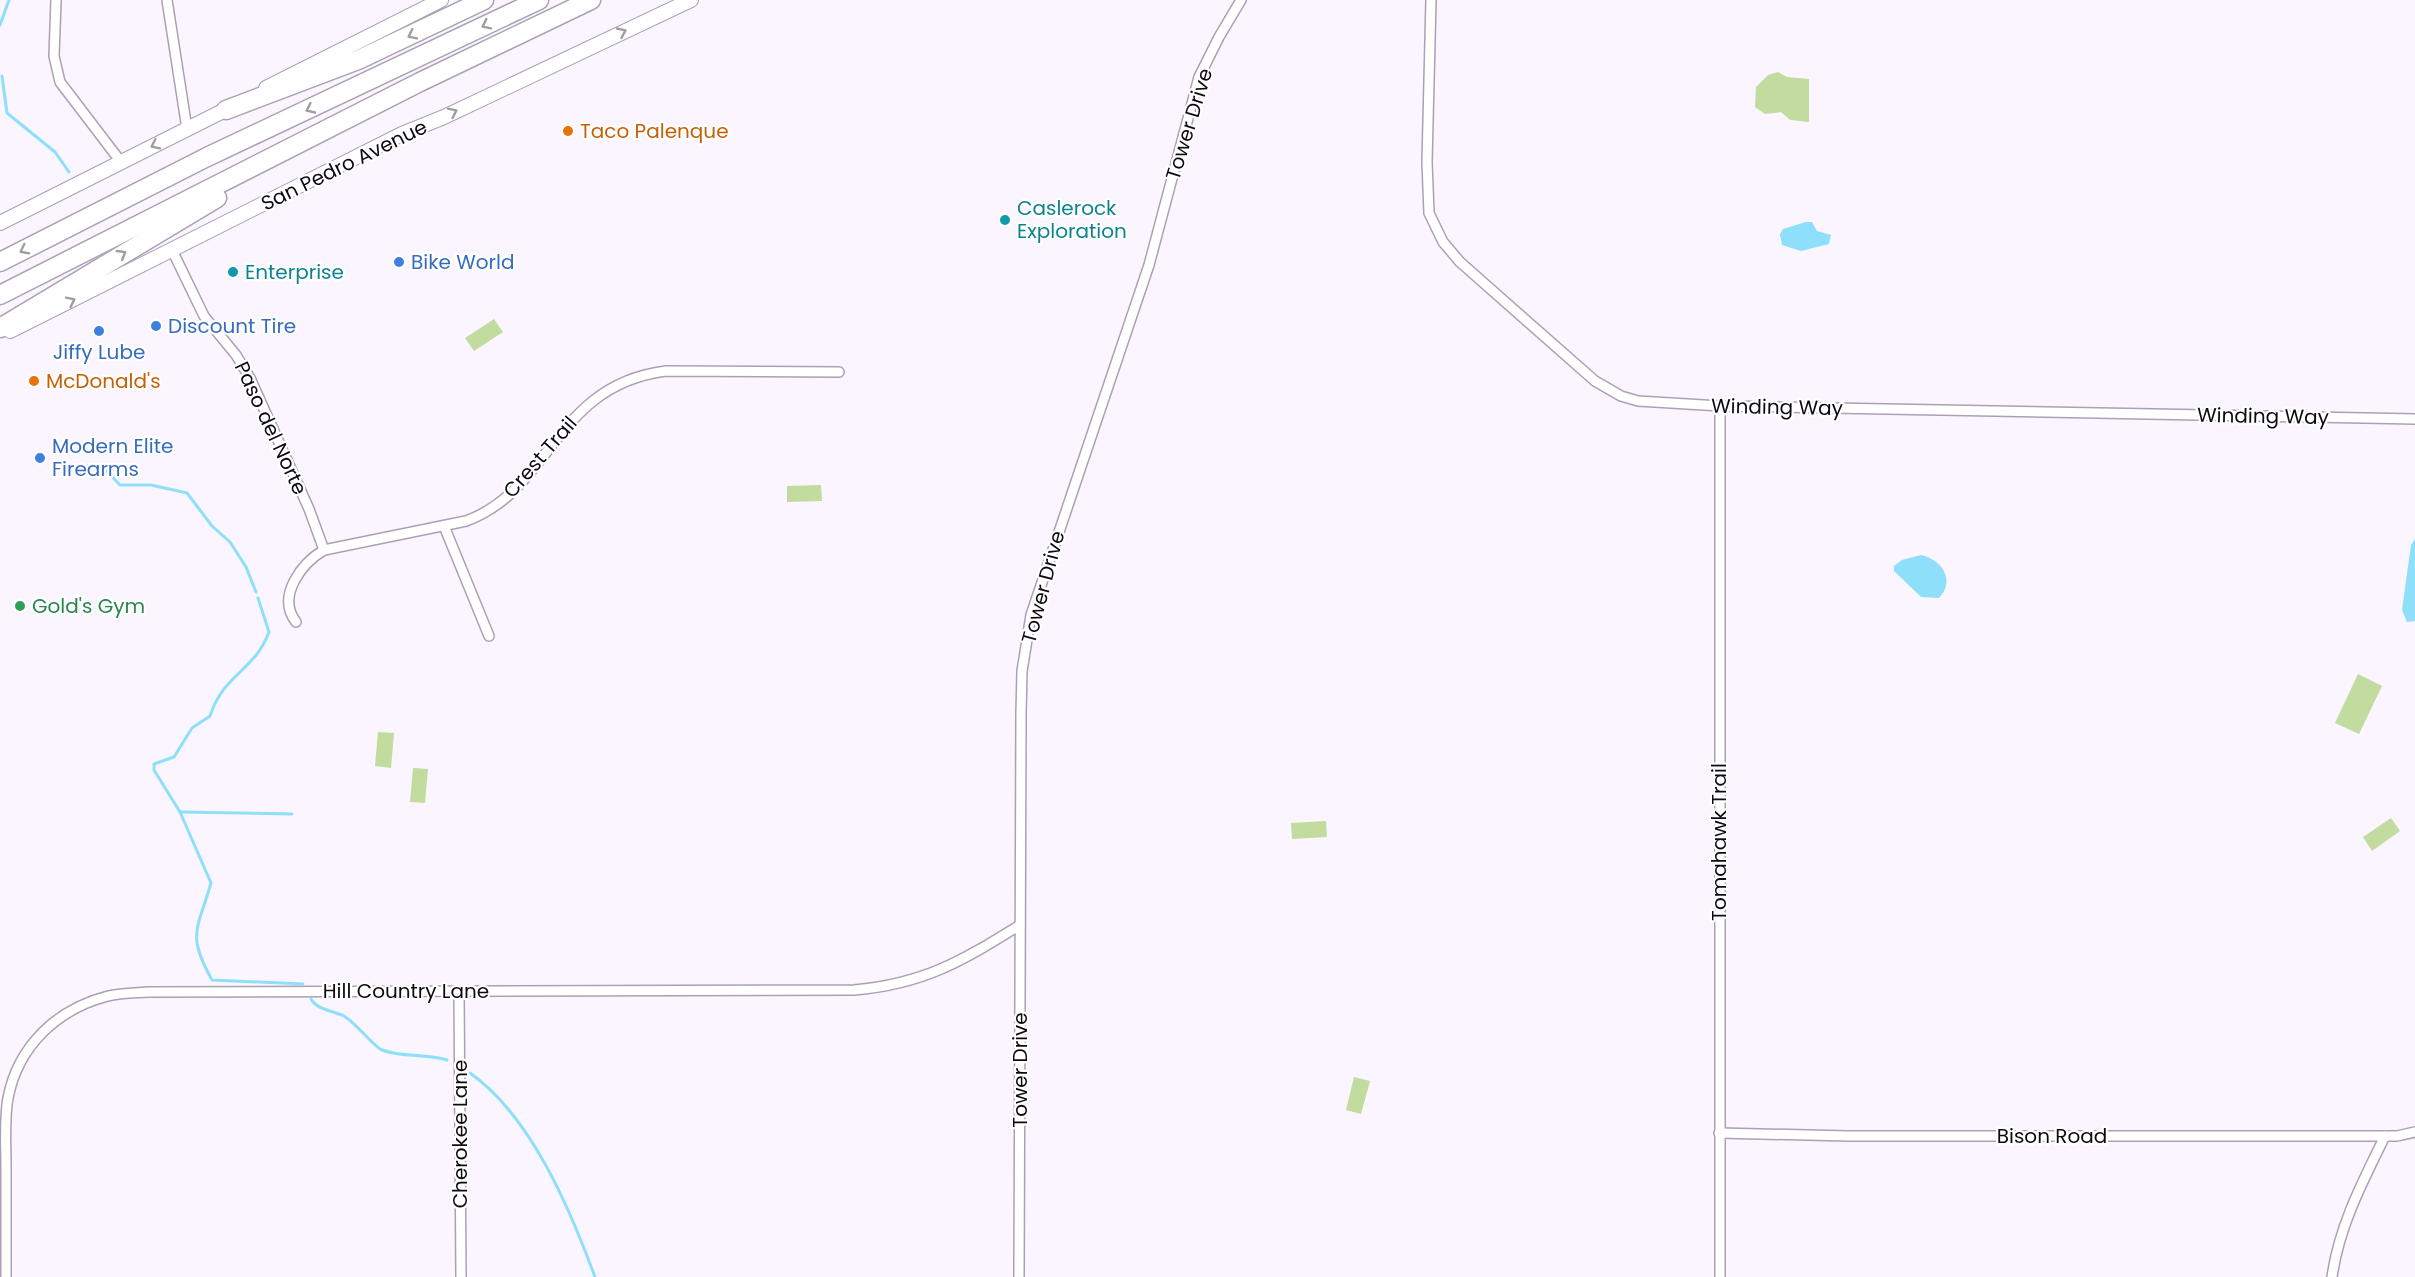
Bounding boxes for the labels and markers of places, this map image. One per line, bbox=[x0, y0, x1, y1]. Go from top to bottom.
place label: Taco Palenque bbox=[580, 117, 729, 145]
marker: Taco Palenque bbox=[561, 124, 575, 138]
place label: Caslerock Exploration bbox=[1017, 194, 1127, 245]
marker: Caslerock Exploration bbox=[998, 213, 1012, 227]
place label: Bike World bbox=[411, 248, 514, 276]
marker: Bike World bbox=[392, 255, 406, 269]
place label: Enterprise bbox=[245, 258, 344, 286]
marker: Enterprise bbox=[226, 265, 240, 279]
place label: Discount Tire bbox=[168, 312, 296, 340]
marker: Discount Tire bbox=[149, 319, 163, 333]
marker: Jiffy Lube bbox=[92, 324, 106, 338]
place label: Jiffy Lube bbox=[53, 338, 145, 366]
place label: McDonald's bbox=[46, 367, 161, 395]
marker: McDonald's bbox=[27, 374, 41, 388]
place label: Modern Elite Firearms bbox=[52, 432, 173, 483]
marker: Modern Elite Firearms bbox=[33, 451, 47, 465]
place label: Gold's Gym bbox=[32, 592, 145, 620]
marker: Gold's Gym bbox=[13, 599, 27, 613]

